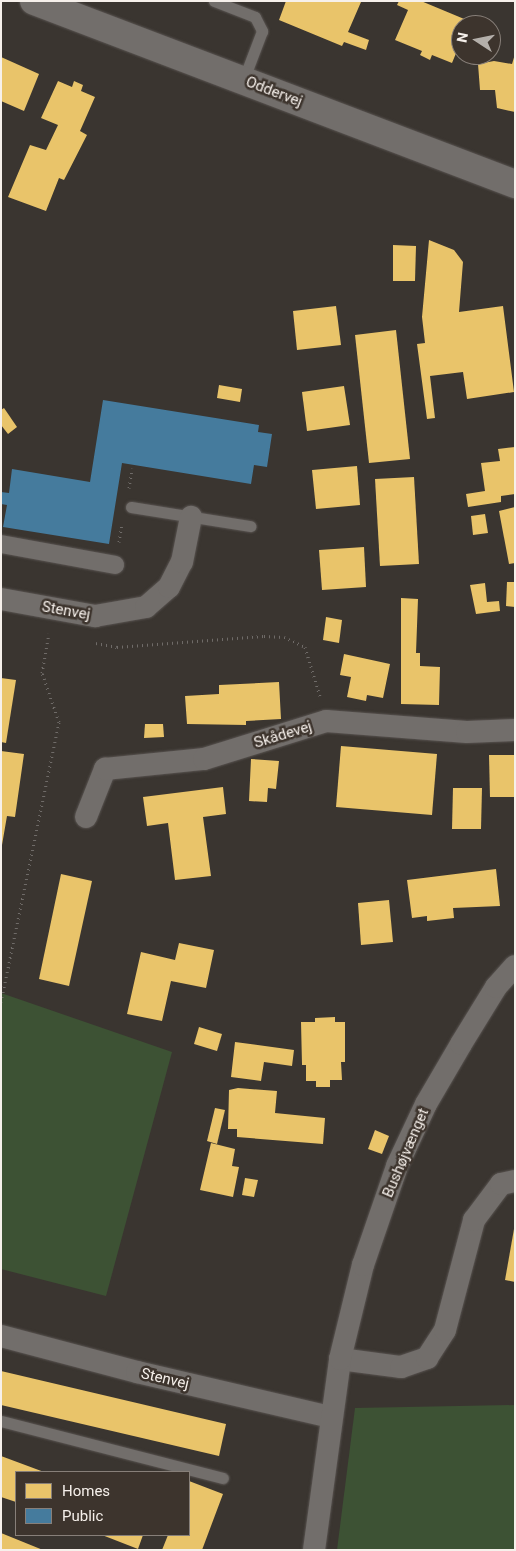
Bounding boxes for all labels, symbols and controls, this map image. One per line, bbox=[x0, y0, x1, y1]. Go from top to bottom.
north arrow bbox=[451, 15, 501, 65]
text: N bbox=[453, 31, 471, 44]
street label: Oddervej bbox=[243, 73, 305, 111]
street label: Stenvej bbox=[40, 598, 92, 624]
street label: Skådevej bbox=[252, 718, 314, 752]
street label: Bushøjvænget bbox=[379, 1106, 433, 1200]
street label: Stenvej bbox=[139, 1365, 191, 1393]
legend bbox=[15, 1471, 190, 1536]
text: Homes bbox=[62, 1482, 110, 1500]
text: Public bbox=[62, 1507, 103, 1525]

